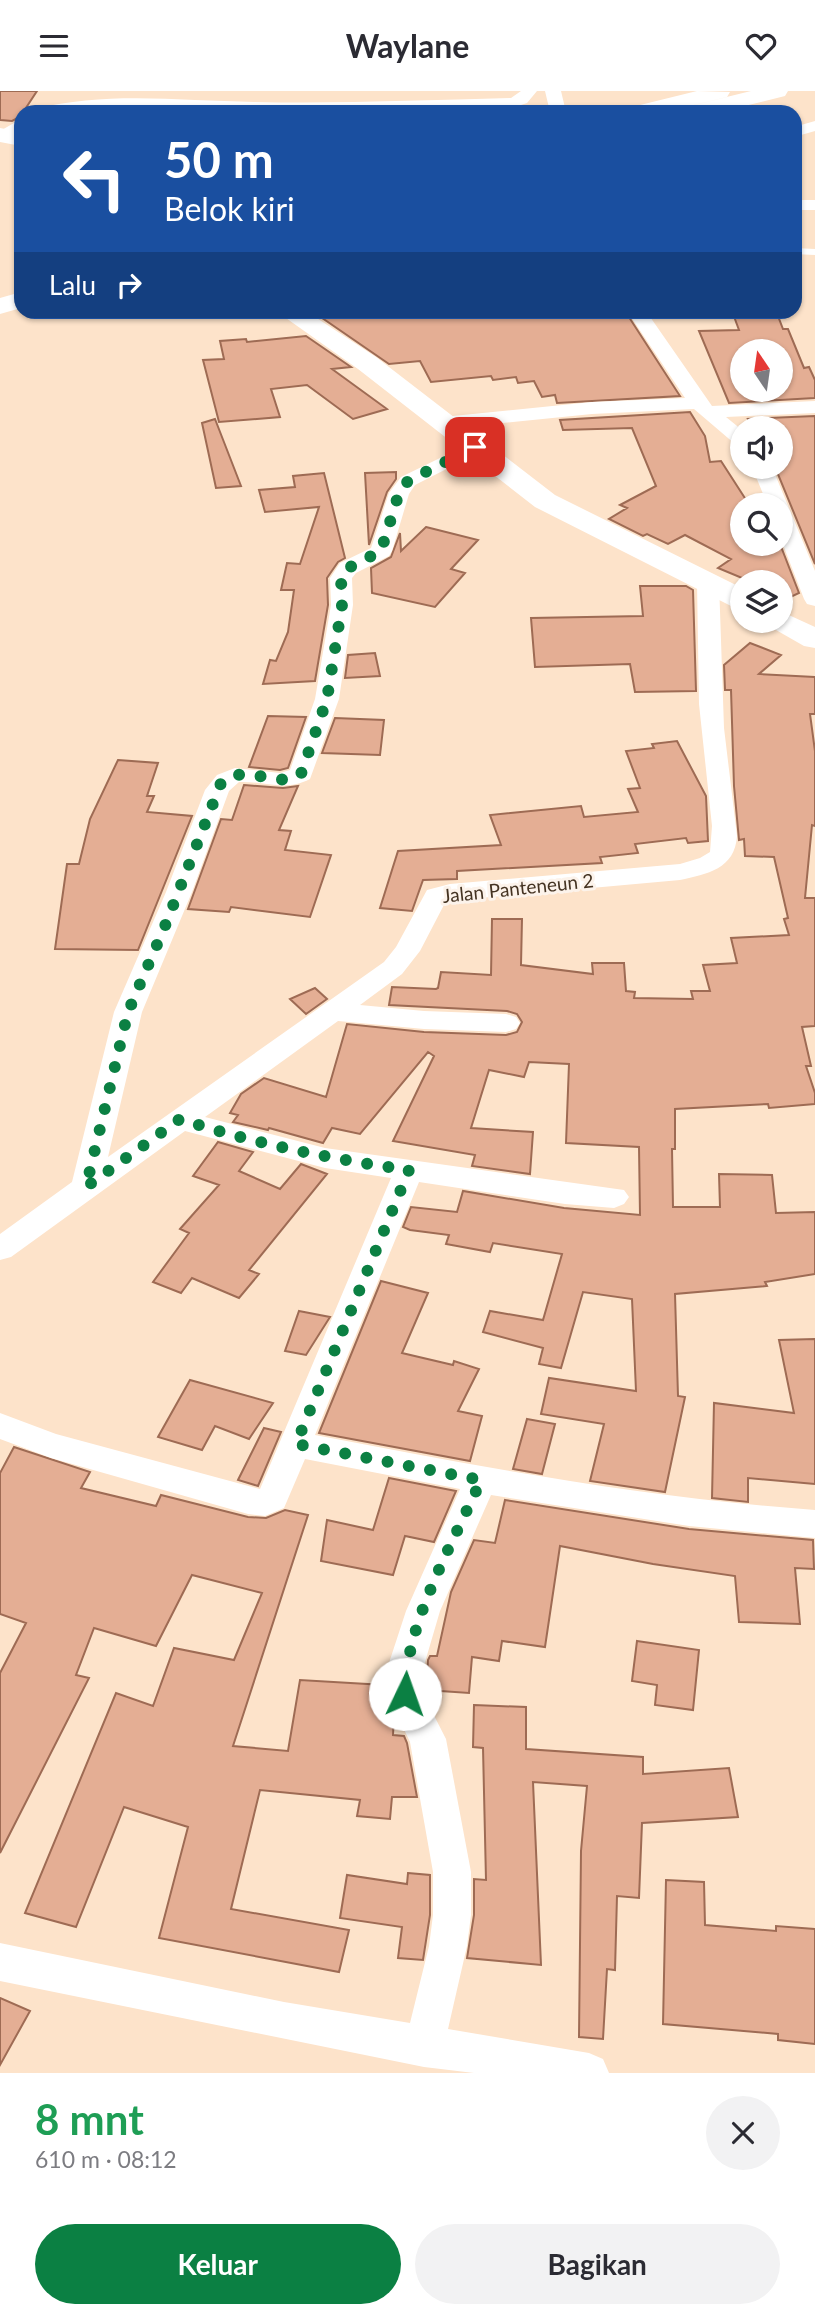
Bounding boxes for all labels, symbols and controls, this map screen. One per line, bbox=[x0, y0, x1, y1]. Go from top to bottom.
text: Waylane bbox=[346, 26, 469, 65]
icon: menu bbox=[35, 27, 73, 65]
icon: heart bbox=[742, 27, 780, 65]
text: 50 m bbox=[164, 130, 274, 188]
icon: left bbox=[49, 133, 140, 224]
text: Belok kiri bbox=[164, 189, 295, 228]
icon: right bbox=[110, 266, 148, 304]
text: Lalu bbox=[49, 269, 96, 301]
north arrow bbox=[730, 339, 793, 403]
map controls bbox=[730, 339, 793, 633]
button: sound bbox=[730, 416, 793, 479]
pin bbox=[445, 417, 505, 477]
icon: arrive bbox=[456, 428, 494, 466]
button: search bbox=[730, 493, 793, 556]
button: layers bbox=[730, 570, 793, 633]
street label: Jalan Panteneun 2 bbox=[441, 868, 595, 907]
position arrow bbox=[368, 1657, 442, 1731]
text: 8 mnt bbox=[35, 2094, 144, 2144]
button: close bbox=[706, 2096, 780, 2170]
text: 610 m · 08:12 bbox=[35, 2145, 177, 2173]
button: Keluar bbox=[35, 2224, 401, 2304]
button: Bagikan bbox=[415, 2224, 780, 2304]

